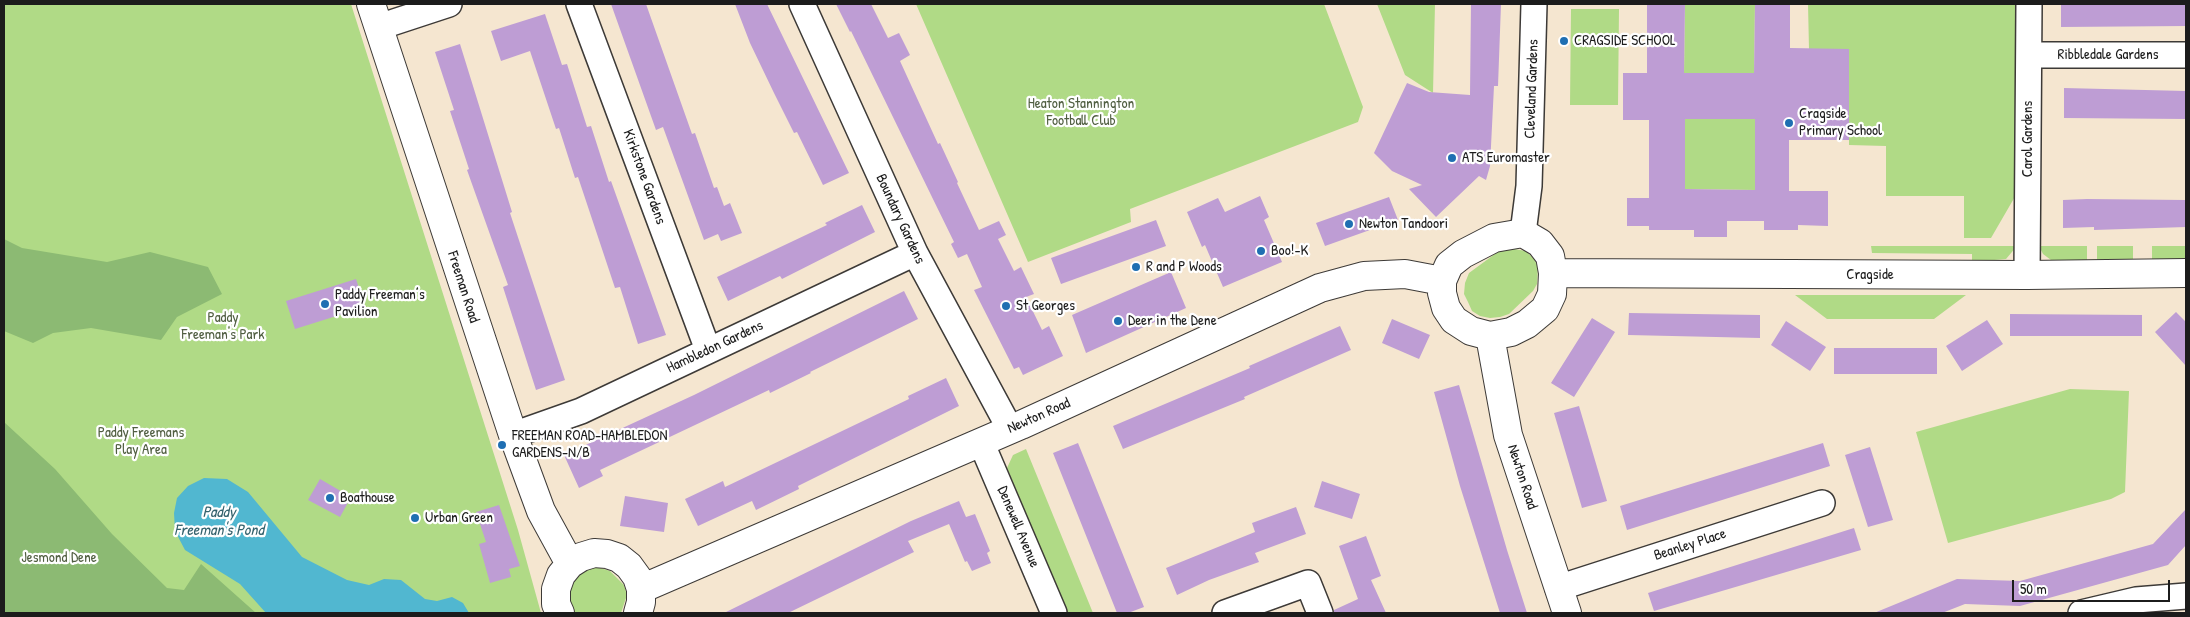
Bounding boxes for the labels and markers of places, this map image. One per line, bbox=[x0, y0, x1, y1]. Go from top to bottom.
place label: CRAGSIDE SCHOOL bbox=[1574, 32, 1676, 50]
marker: CRAGSIDE SCHOOL bbox=[1558, 35, 1570, 47]
place label: Cragside Primary School bbox=[1799, 105, 1882, 140]
marker: Cragside Primary School bbox=[1783, 117, 1795, 129]
place label: ATS Euromaster bbox=[1462, 149, 1550, 167]
marker: ATS Euromaster bbox=[1446, 152, 1458, 164]
place label: Newton Tandoori bbox=[1359, 215, 1448, 233]
marker: Newton Tandoori bbox=[1343, 218, 1355, 230]
place label: Boo!-K bbox=[1271, 242, 1308, 260]
marker: Boo!-K bbox=[1255, 245, 1267, 257]
place label: R and P Woods bbox=[1146, 258, 1222, 276]
marker: R and P Woods bbox=[1130, 261, 1142, 273]
place label: Paddy Freeman’s Pavilion bbox=[335, 286, 425, 321]
place label: St Georges bbox=[1016, 297, 1075, 315]
marker: Paddy Freeman’s Pavilion bbox=[319, 298, 331, 310]
marker: St Georges bbox=[1000, 300, 1012, 312]
place label: Deer in the Dene bbox=[1128, 312, 1217, 330]
marker: Deer in the Dene bbox=[1112, 315, 1124, 327]
place label: FREEMAN ROAD-HAMBLEDON GARDENS-N/B bbox=[512, 427, 668, 462]
marker: FREEMAN ROAD-HAMBLEDON GARDENS-N/B bbox=[496, 439, 508, 451]
place label: Boathouse bbox=[340, 489, 395, 507]
marker: Boathouse bbox=[324, 492, 336, 504]
place label: Urban Green bbox=[425, 509, 493, 527]
marker: Urban Green bbox=[409, 512, 421, 524]

